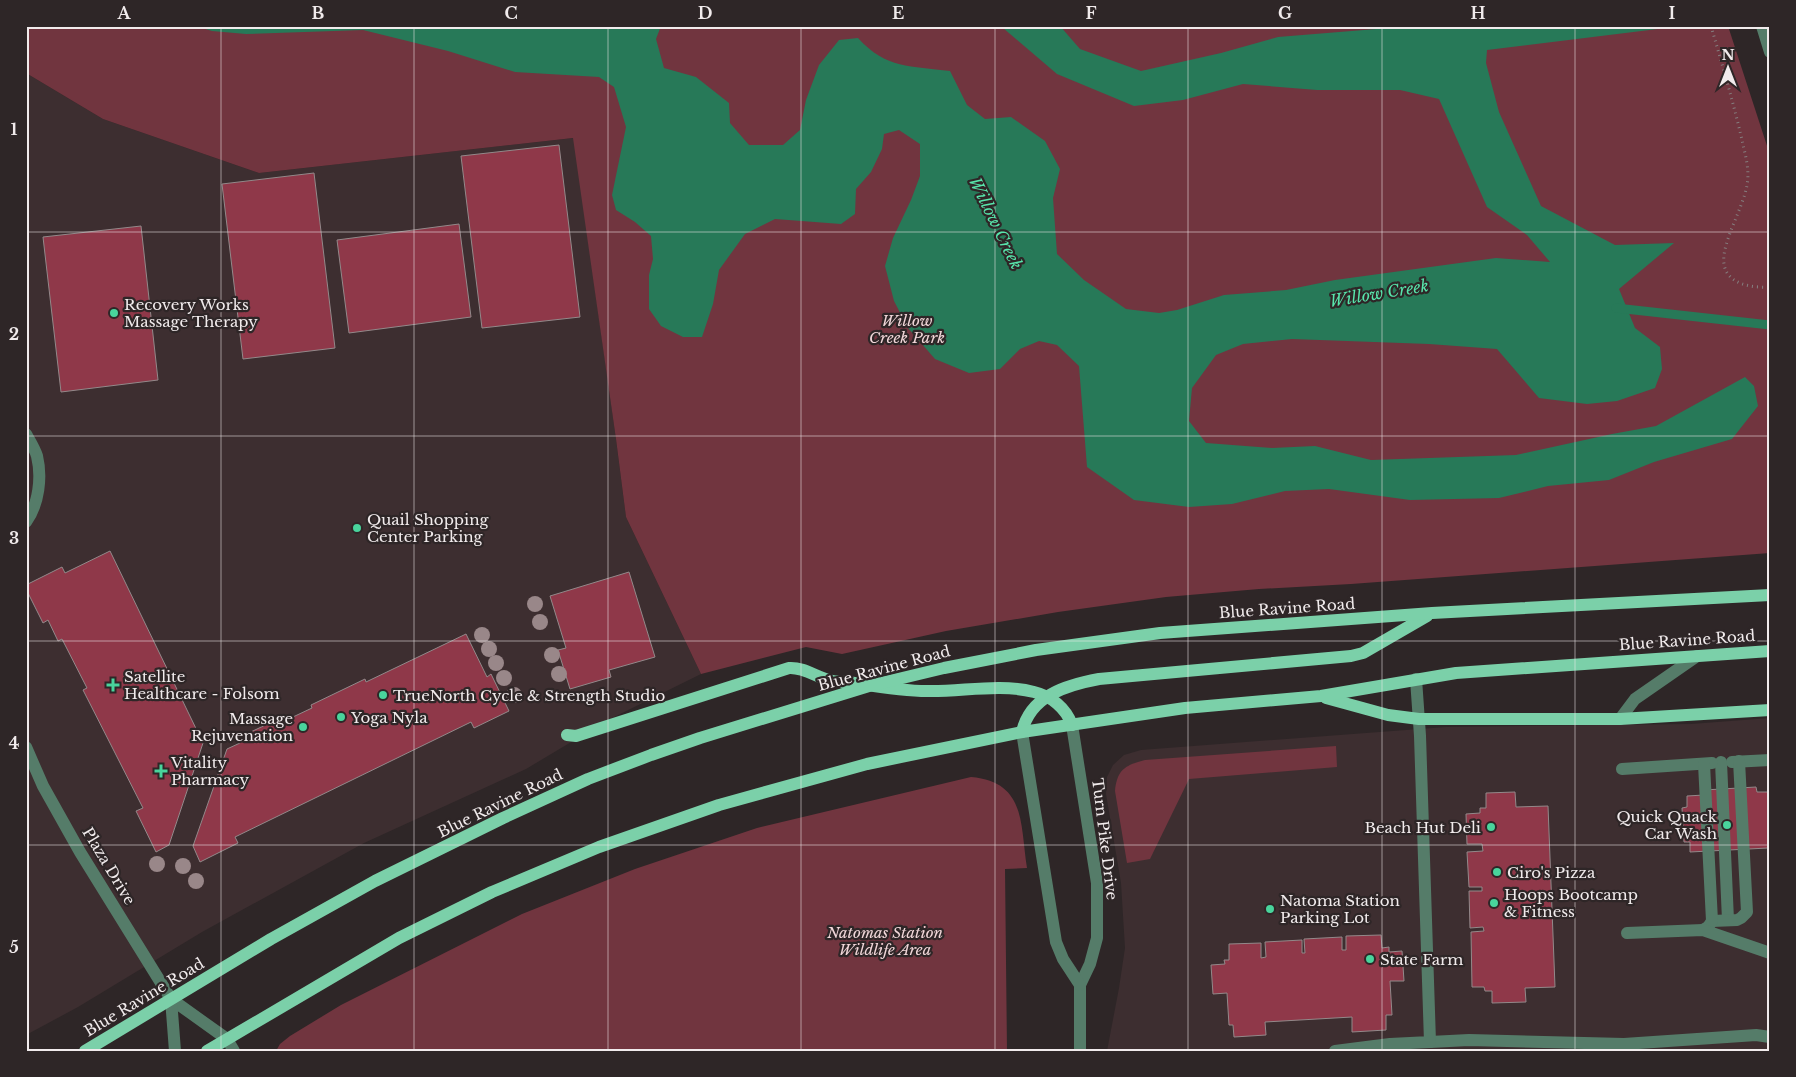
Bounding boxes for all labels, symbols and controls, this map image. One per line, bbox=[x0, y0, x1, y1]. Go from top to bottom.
text: A bbox=[117, 3, 132, 23]
text: B bbox=[312, 3, 325, 23]
text: C bbox=[504, 3, 518, 23]
text: D bbox=[698, 3, 712, 23]
text: E bbox=[892, 3, 904, 23]
text: F bbox=[1085, 3, 1097, 23]
text: G bbox=[1278, 3, 1292, 23]
text: H bbox=[1470, 3, 1486, 23]
text: I bbox=[1669, 3, 1676, 23]
north arrow bbox=[1704, 42, 1754, 92]
text: N bbox=[1721, 46, 1735, 64]
text: 1 bbox=[11, 119, 18, 139]
water label: Willow Creek bbox=[965, 174, 1027, 272]
water label: Willow Creek bbox=[1328, 275, 1430, 311]
place label: Recovery Works Massage Therapy bbox=[124, 295, 258, 331]
marker: Recovery Works Massage Therapy bbox=[108, 307, 120, 319]
park label: Willow Creek Park bbox=[869, 311, 945, 347]
text: 2 bbox=[9, 324, 19, 344]
place label: Quail Shopping Center Parking bbox=[367, 510, 490, 546]
marker: Quail Shopping Center Parking bbox=[351, 522, 363, 534]
text: 3 bbox=[9, 528, 19, 548]
street label: Blue Ravine Road bbox=[1218, 594, 1356, 622]
street label: Blue Ravine Road bbox=[1618, 626, 1756, 654]
street label: Blue Ravine Road bbox=[816, 641, 952, 695]
place label: Satellite Healthcare - Folsom bbox=[124, 667, 280, 703]
marker: Satellite Healthcare - Folsom bbox=[106, 678, 120, 692]
place label: TrueNorth Cycle & Strength Studio bbox=[393, 686, 666, 705]
marker: TrueNorth Cycle & Strength Studio bbox=[377, 689, 389, 701]
place label: Yoga Nyla bbox=[350, 708, 428, 727]
place label: Massage Rejuvenation bbox=[191, 709, 293, 745]
marker: Yoga Nyla bbox=[335, 711, 347, 723]
marker: Massage Rejuvenation bbox=[297, 721, 309, 733]
text: 4 bbox=[9, 733, 19, 753]
place label: Vitality Pharmacy bbox=[170, 753, 250, 789]
marker: Vitality Pharmacy bbox=[155, 765, 167, 777]
street label: Blue Ravine Road bbox=[434, 765, 566, 841]
street label: Turn Pike Drive bbox=[1088, 777, 1122, 901]
place label: Quick Quack Car Wash bbox=[1616, 807, 1718, 843]
place label: Beach Hut Deli bbox=[1364, 818, 1481, 837]
marker: Quick Quack Car Wash bbox=[1721, 819, 1733, 831]
marker: Beach Hut Deli bbox=[1485, 821, 1497, 833]
street label: Plaza Drive bbox=[78, 824, 140, 908]
place label: Ciro's Pizza bbox=[1507, 863, 1596, 882]
marker: Ciro's Pizza bbox=[1491, 866, 1503, 878]
place label: Hoops Bootcamp & Fitness bbox=[1504, 885, 1638, 921]
place label: Natoma Station Parking Lot bbox=[1280, 891, 1400, 927]
marker: Hoops Bootcamp & Fitness bbox=[1488, 897, 1500, 909]
marker: Natoma Station Parking Lot bbox=[1264, 903, 1276, 915]
park label: Natomas Station Wildlife Area bbox=[826, 923, 943, 959]
text: 5 bbox=[9, 937, 19, 957]
place label: State Farm bbox=[1380, 950, 1463, 969]
marker: State Farm bbox=[1364, 953, 1376, 965]
street label: Blue Ravine Road bbox=[81, 954, 207, 1040]

